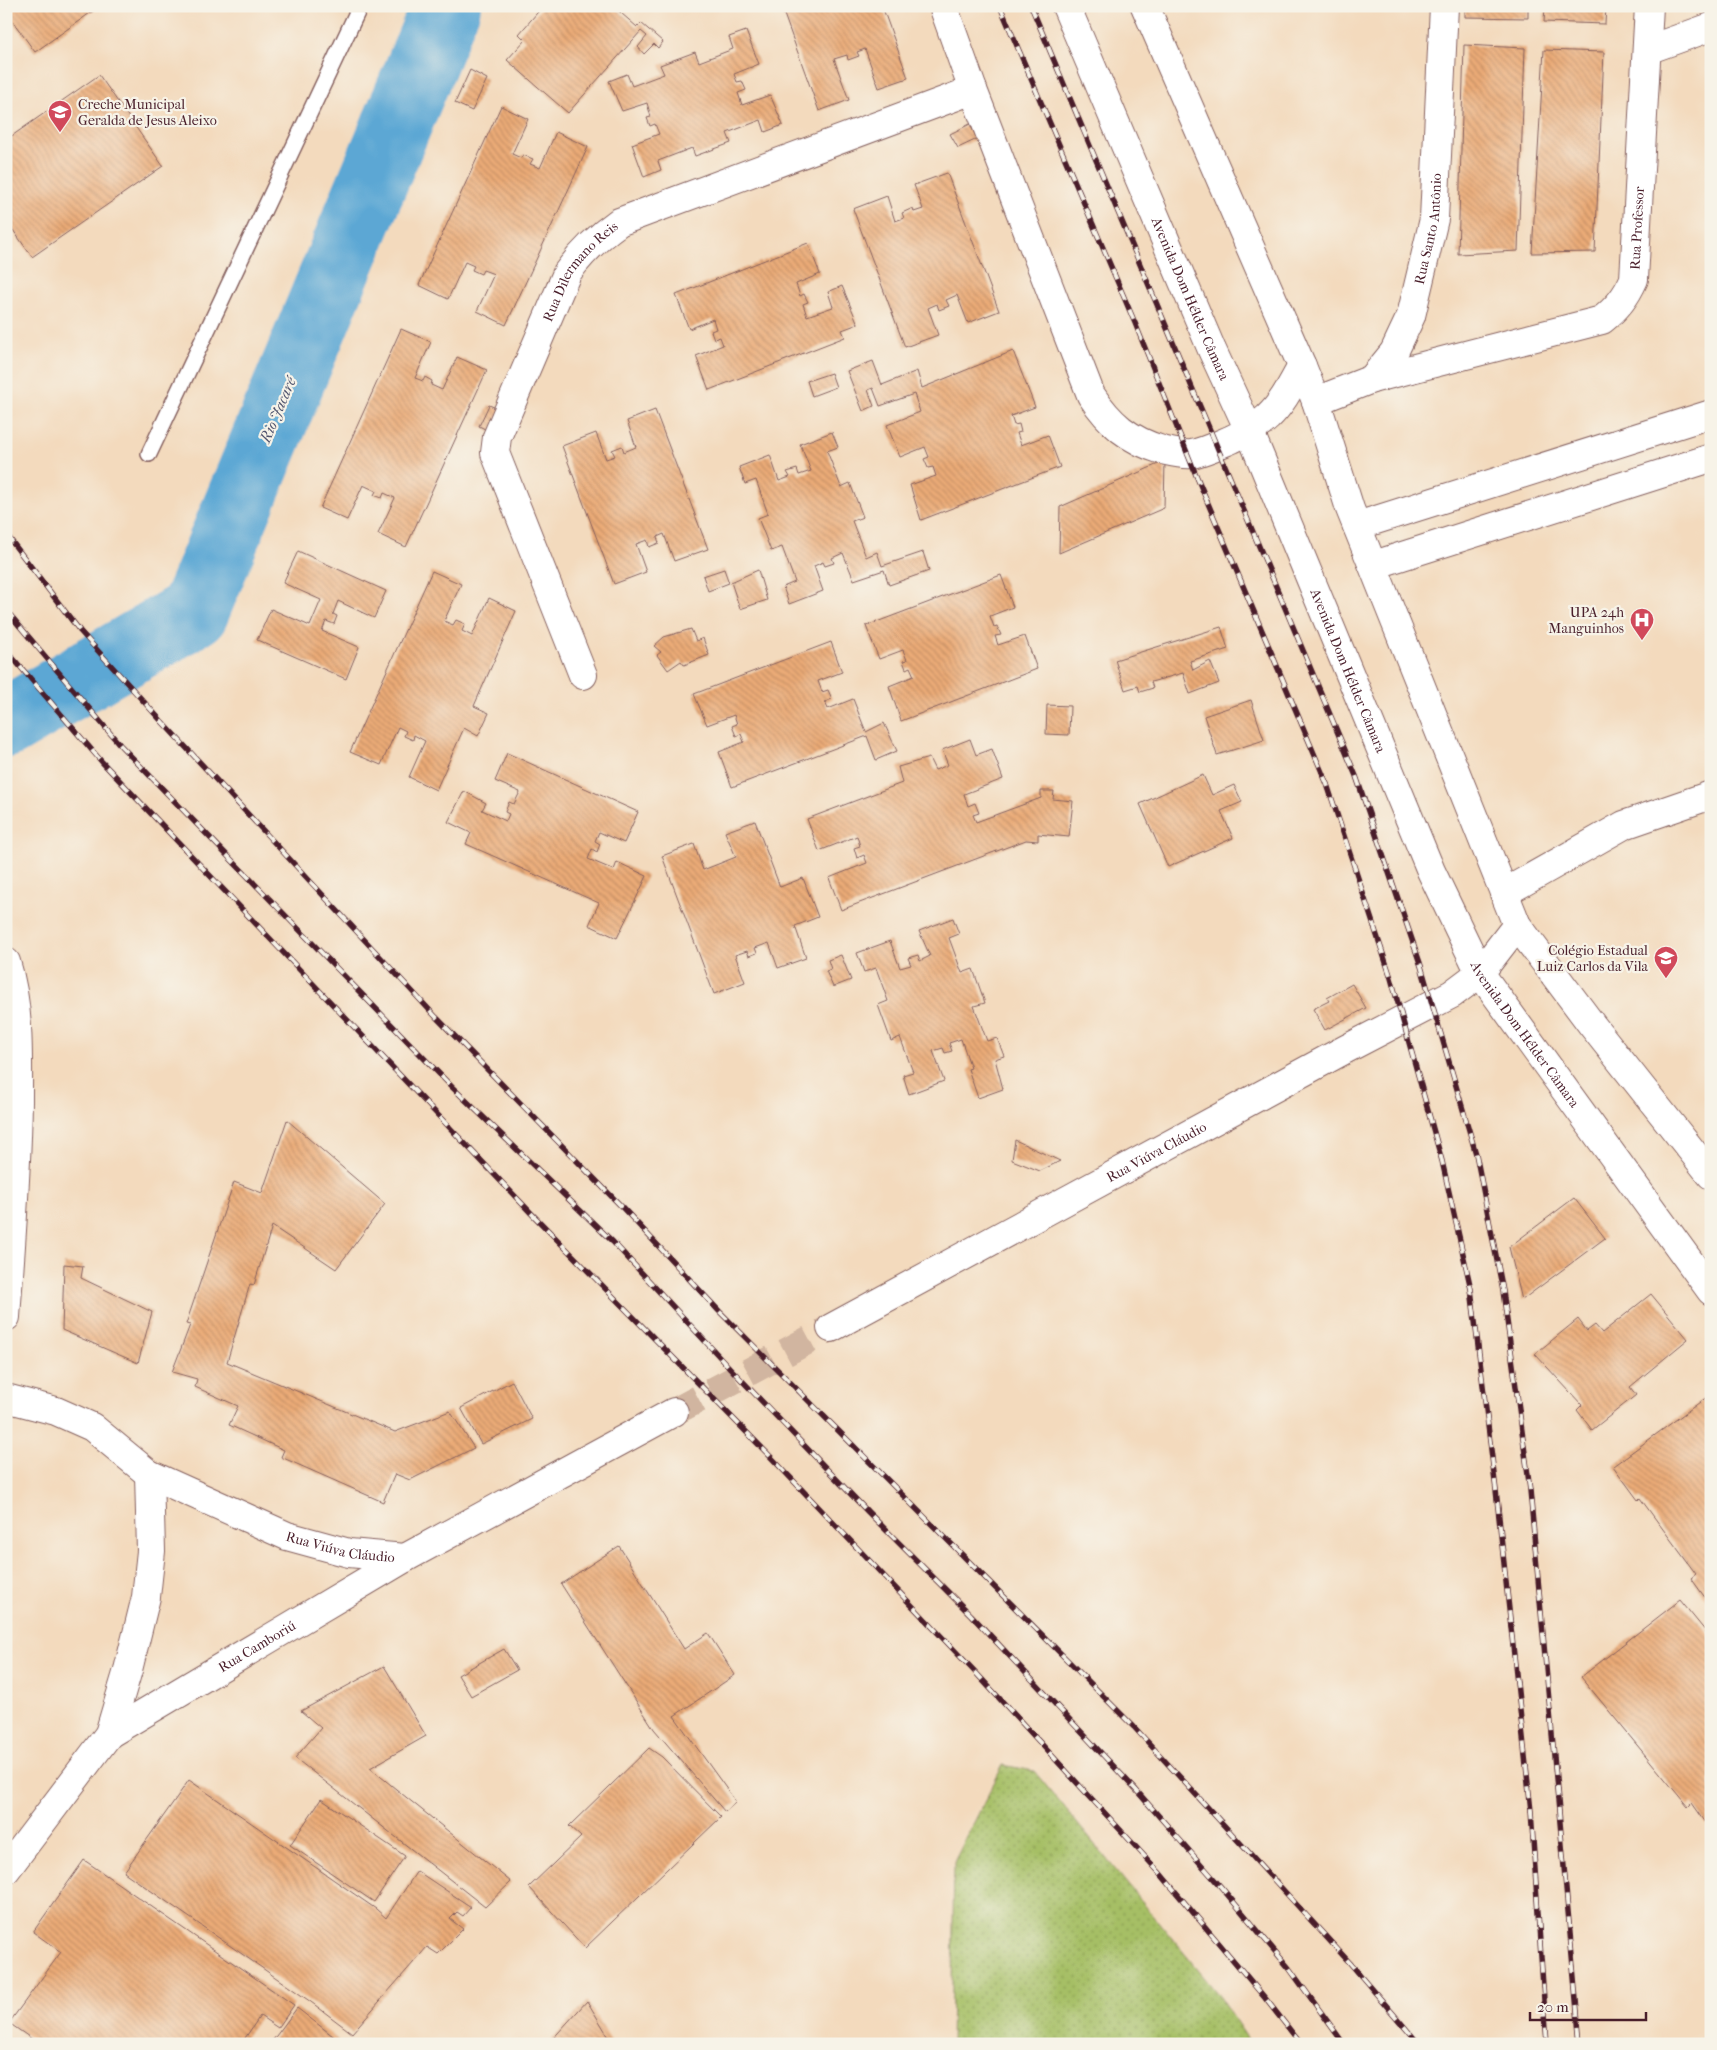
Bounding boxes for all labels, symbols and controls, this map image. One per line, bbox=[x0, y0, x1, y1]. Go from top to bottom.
place label: Creche Municipal Geralda de Jesus Aleixo bbox=[78, 96, 217, 129]
school or university icon: Creche Municipal Geralda de Jesus Aleixo bbox=[47, 99, 73, 133]
street label: Rua Santo Antônio bbox=[1411, 173, 1445, 286]
street label: Rua Professor bbox=[1627, 186, 1648, 270]
street label: Avenida Dom Hélder Câmara bbox=[1147, 214, 1233, 383]
street label: Rua Dilermano Reis bbox=[539, 218, 621, 324]
water label: Rio Jacaré bbox=[256, 373, 301, 446]
street label: Avenida Dom Hélder Câmara bbox=[1306, 585, 1389, 756]
place label: UPA 24h Manguinhos bbox=[1549, 604, 1624, 637]
hospital icon: UPA 24h Manguinhos bbox=[1629, 607, 1655, 641]
place label: Colégio Estadual Luiz Carlos da Vila bbox=[1537, 942, 1649, 975]
school or university icon: Colégio Estadual Luiz Carlos da Vila bbox=[1653, 945, 1679, 979]
street label: Avenida Dom Hélder Câmara bbox=[1466, 958, 1583, 1111]
street label: Rua Viúva Cláudio bbox=[1104, 1118, 1209, 1186]
street label: Rua Viúva Cláudio bbox=[284, 1528, 396, 1566]
street label: Rua Camboriú bbox=[215, 1617, 299, 1676]
scale bar bbox=[1530, 1990, 1646, 2022]
text: 20 m bbox=[1537, 1998, 1569, 2016]

